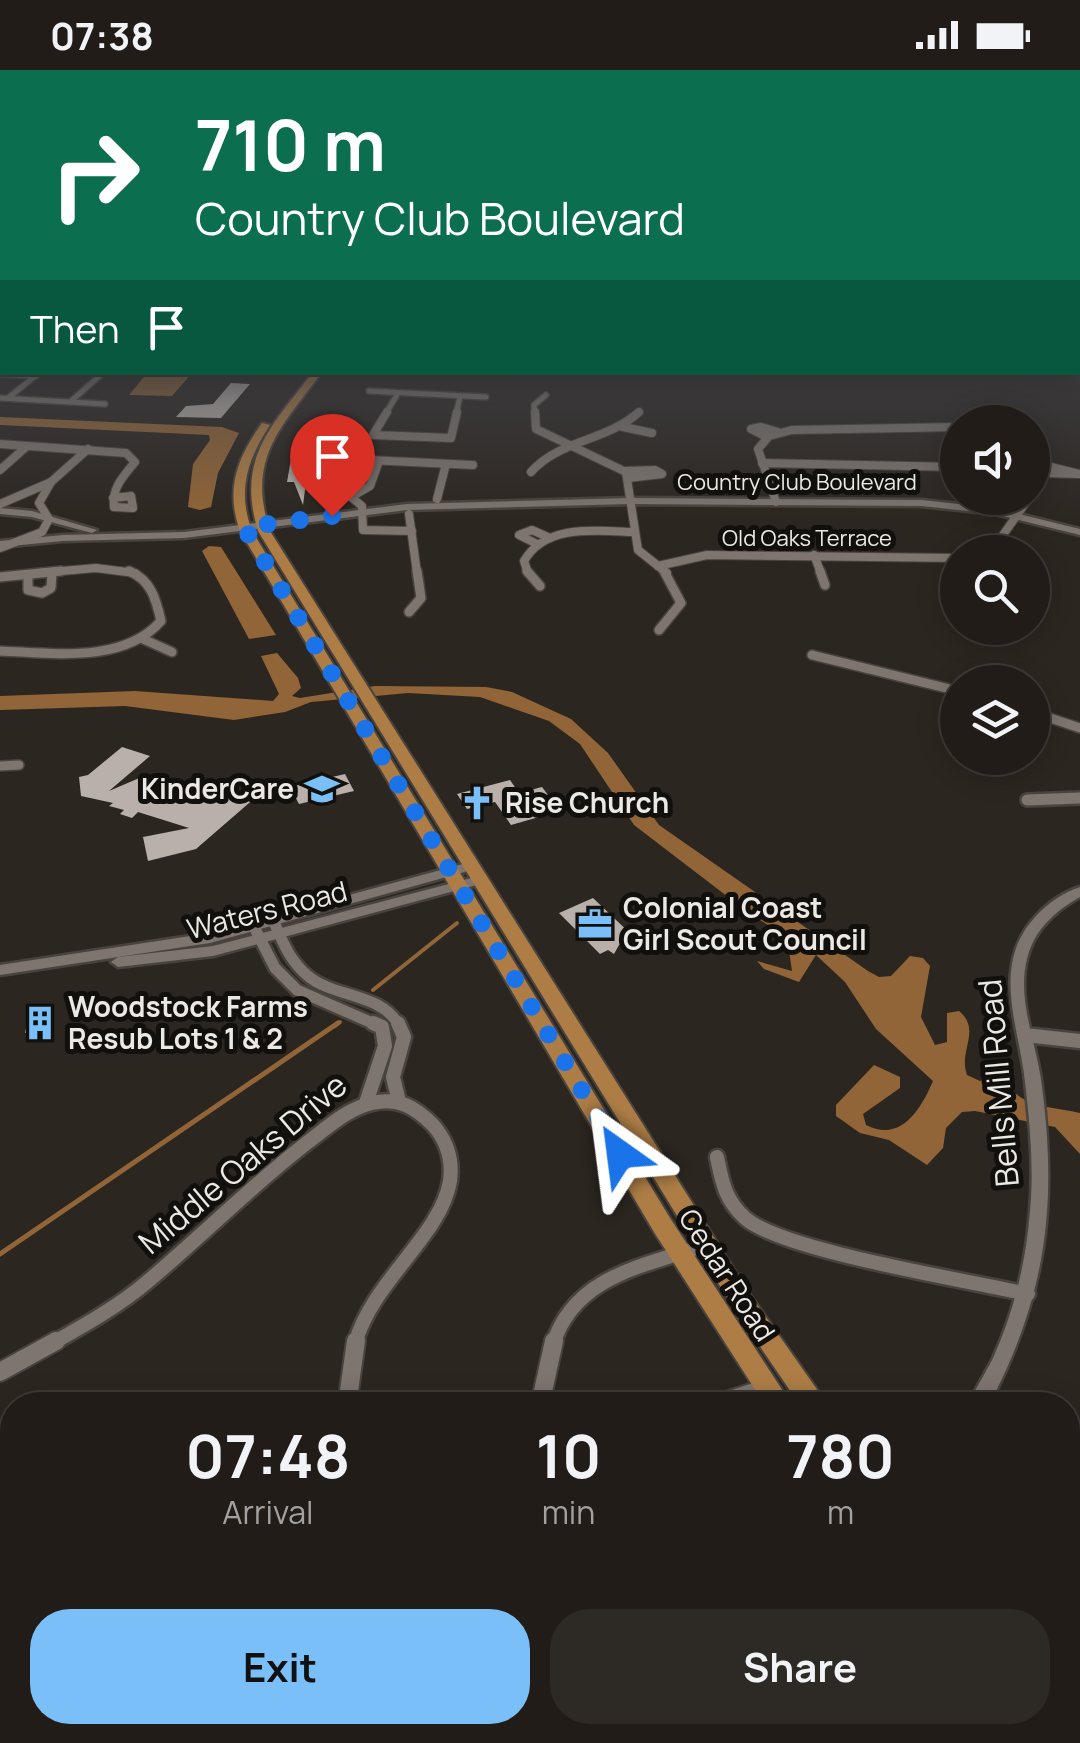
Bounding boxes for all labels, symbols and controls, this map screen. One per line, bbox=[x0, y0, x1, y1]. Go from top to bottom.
text: 07:38 bbox=[50, 9, 154, 61]
text: 710 m bbox=[195, 96, 386, 192]
icon: right bbox=[30, 110, 160, 240]
text: Country Club Boulevard bbox=[195, 187, 685, 249]
icon: arrive bbox=[139, 300, 194, 355]
text: Then bbox=[30, 302, 119, 354]
map controls bbox=[940, 405, 1050, 775]
button: sound bbox=[940, 405, 1050, 515]
pin bbox=[290, 414, 375, 517]
icon: arrive bbox=[305, 429, 360, 484]
street label: Country Club Boulevard bbox=[677, 467, 917, 497]
street label: Old Oaks Terrace bbox=[722, 523, 892, 553]
button: search bbox=[940, 535, 1050, 645]
button: layers bbox=[940, 665, 1050, 775]
place label: KinderCare bbox=[141, 769, 294, 807]
school or university icon: KinderCare bbox=[303, 770, 341, 808]
place label: Rise Church bbox=[505, 783, 669, 821]
church icon: Rise Church bbox=[458, 784, 496, 822]
street label: Waters Road bbox=[183, 871, 351, 947]
place label: Colonial Coast Girl Scout Council bbox=[623, 888, 867, 958]
office icon: Colonial Coast Girl Scout Council bbox=[576, 905, 614, 943]
street label: Bells Mill Road bbox=[967, 978, 1029, 1189]
place label: Woodstock Farms Resub Lots 1 & 2 bbox=[68, 987, 308, 1057]
building icon: Woodstock Farms Resub Lots 1 & 2 bbox=[21, 1004, 59, 1042]
street label: Middle Oaks Drive bbox=[129, 1063, 356, 1263]
position arrow bbox=[568, 1102, 672, 1206]
street label: Cedar Road bbox=[671, 1201, 785, 1348]
text: 07:48 bbox=[185, 1414, 350, 1496]
text: 10 bbox=[536, 1414, 601, 1496]
text: 780 bbox=[787, 1414, 895, 1496]
text: Arrival bbox=[222, 1490, 314, 1534]
text: min bbox=[542, 1490, 595, 1534]
text: m bbox=[827, 1490, 854, 1534]
button: Exit bbox=[30, 1609, 530, 1724]
button: Share bbox=[550, 1609, 1050, 1724]

